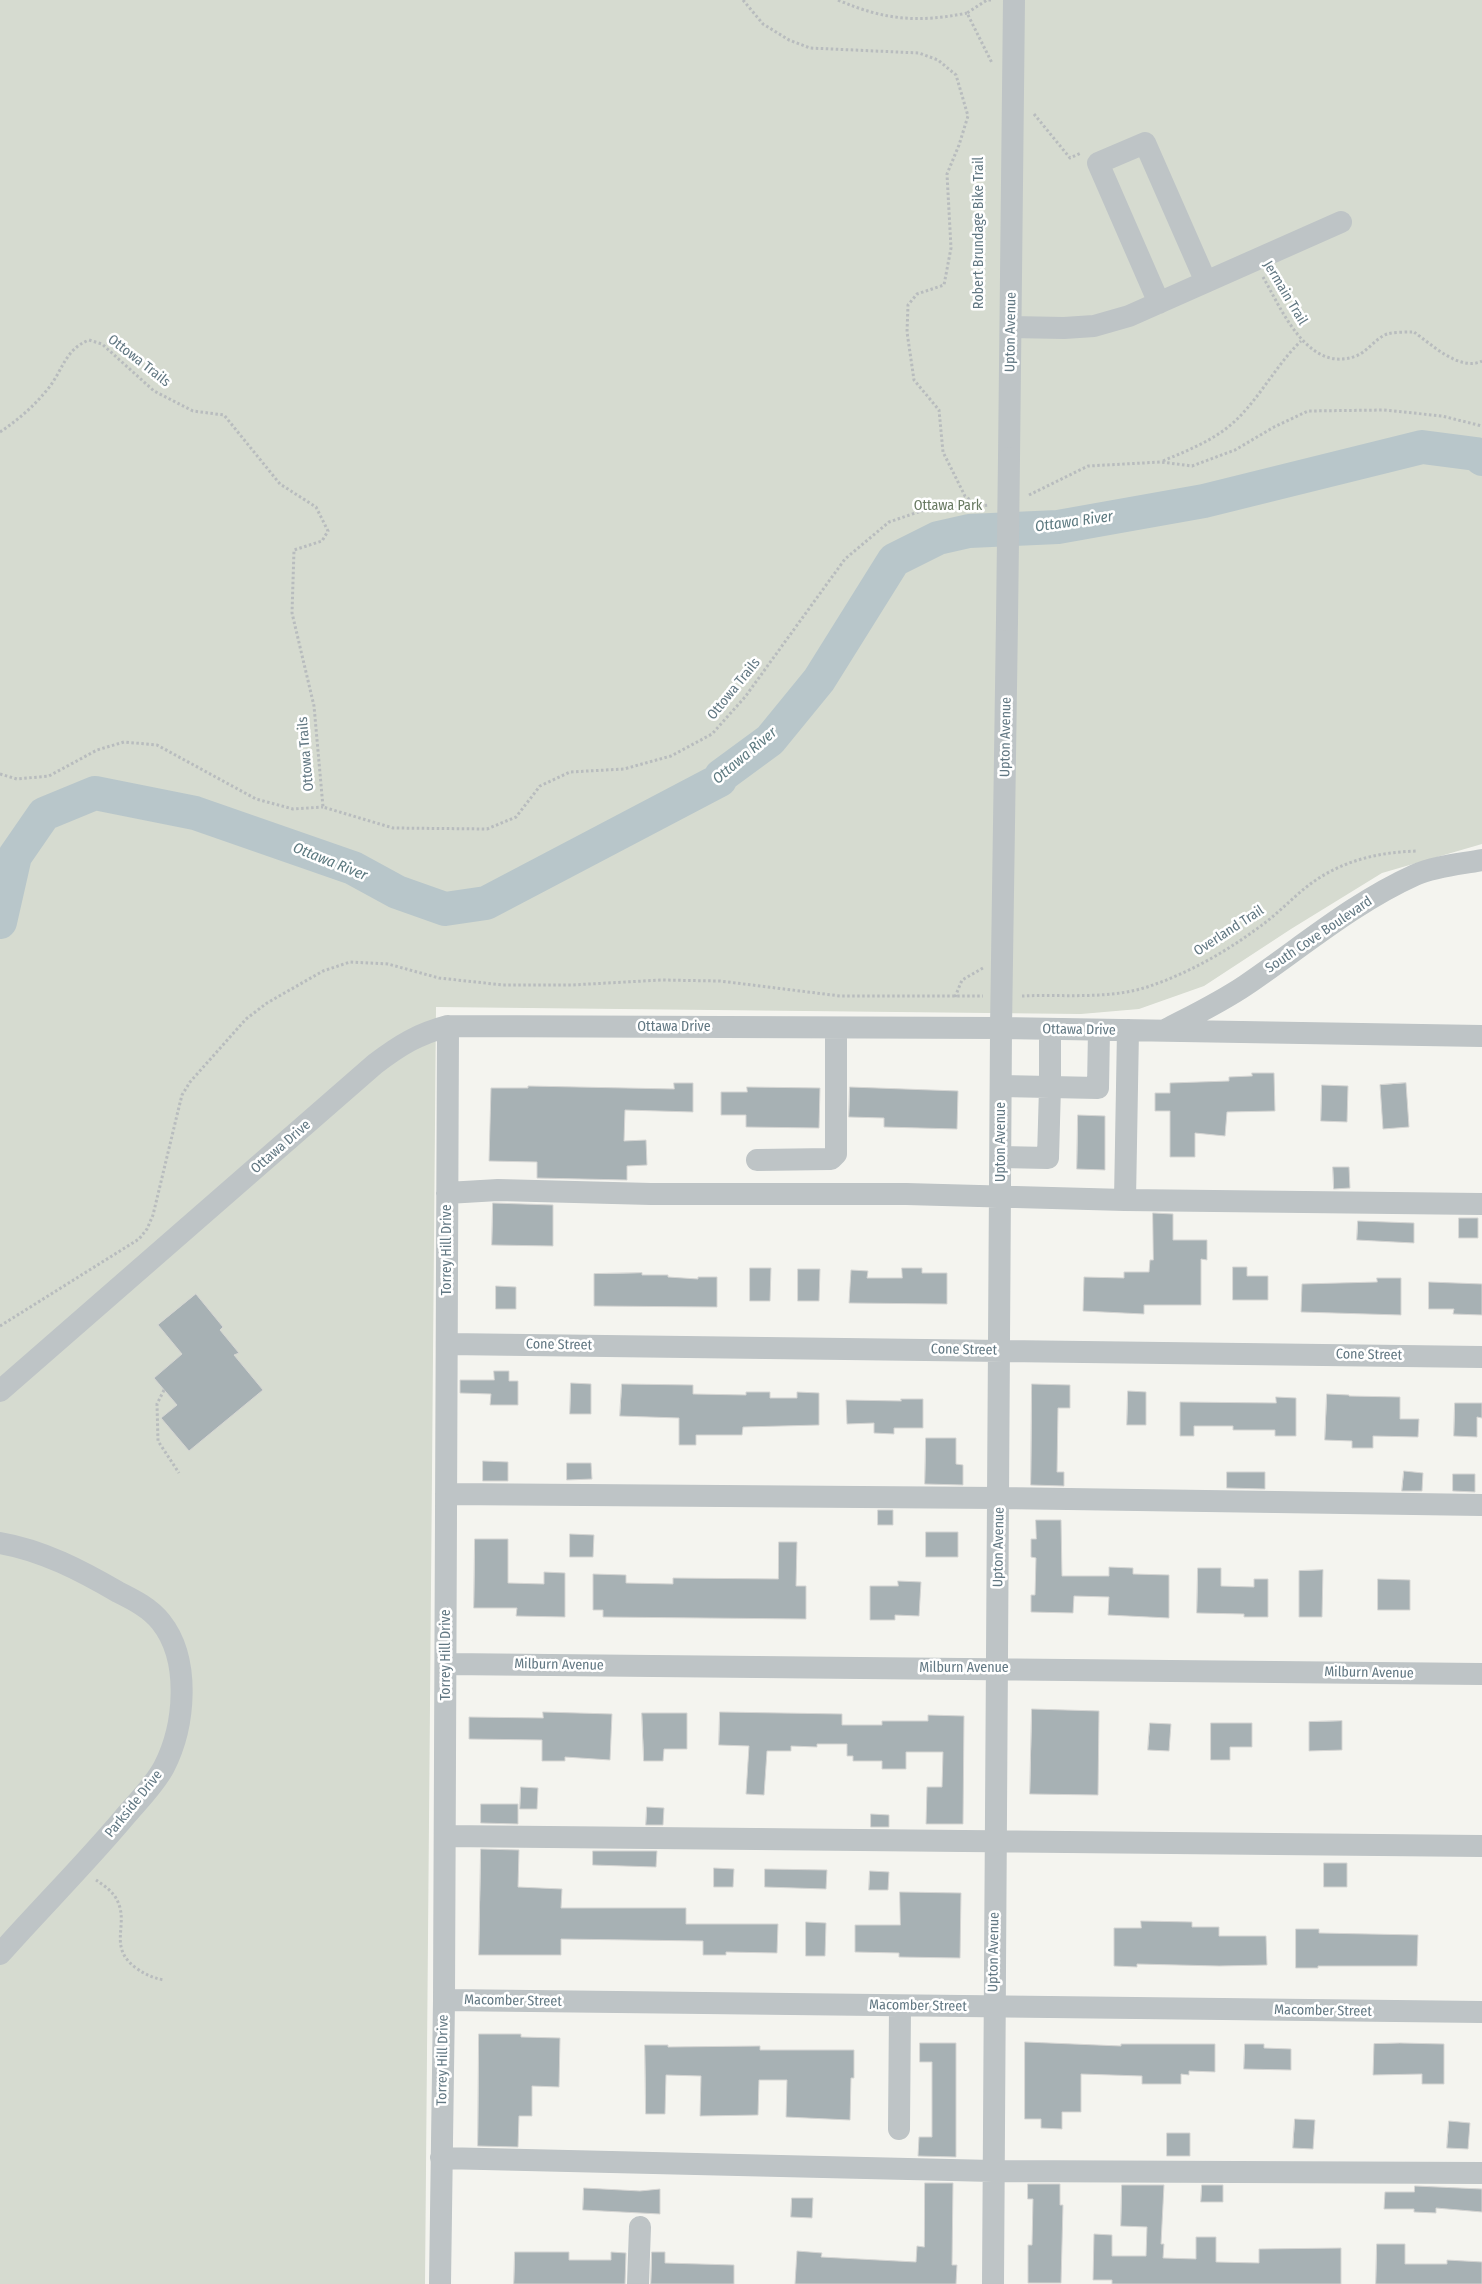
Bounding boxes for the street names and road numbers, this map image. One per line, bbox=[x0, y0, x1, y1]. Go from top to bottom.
street label: Robert Brundage Bike Trail bbox=[971, 157, 987, 309]
street label: Jermain Trail bbox=[1259, 258, 1311, 328]
street label: Upton Avenue bbox=[1002, 292, 1020, 372]
street label: Ottowa Trails bbox=[104, 331, 174, 391]
street label: Ottowa Trails bbox=[704, 655, 764, 723]
street label: Upton Avenue bbox=[997, 697, 1015, 777]
street label: Ottowa Trails bbox=[294, 716, 318, 792]
street label: South Cove Boulevard bbox=[1262, 893, 1376, 977]
street label: Overland Trail bbox=[1191, 902, 1267, 960]
street label: Ottawa Drive bbox=[637, 1019, 711, 1035]
street label: Ottawa Drive bbox=[1042, 1021, 1116, 1039]
street label: Upton Avenue bbox=[993, 1102, 1009, 1182]
street label: Ottawa Drive bbox=[248, 1117, 314, 1177]
street label: Torrey Hill Drive bbox=[439, 1204, 455, 1296]
street label: Cone Street bbox=[526, 1336, 592, 1354]
street label: Cone Street bbox=[931, 1341, 997, 1359]
street label: Cone Street bbox=[1336, 1346, 1402, 1364]
street label: Upton Avenue bbox=[990, 1507, 1008, 1587]
street label: Torrey Hill Drive bbox=[438, 1609, 454, 1701]
street label: Milburn Avenue bbox=[514, 1656, 604, 1674]
street label: Milburn Avenue bbox=[919, 1660, 1009, 1676]
street label: Milburn Avenue bbox=[1324, 1664, 1414, 1682]
street label: Parkside Drive bbox=[102, 1767, 166, 1841]
street label: Upton Avenue bbox=[985, 1912, 1003, 1992]
street label: Macomber Street bbox=[464, 1992, 562, 2010]
street label: Macomber Street bbox=[869, 1997, 967, 2015]
street label: Macomber Street bbox=[1274, 2002, 1372, 2020]
street label: Torrey Hill Drive bbox=[434, 2014, 452, 2106]

